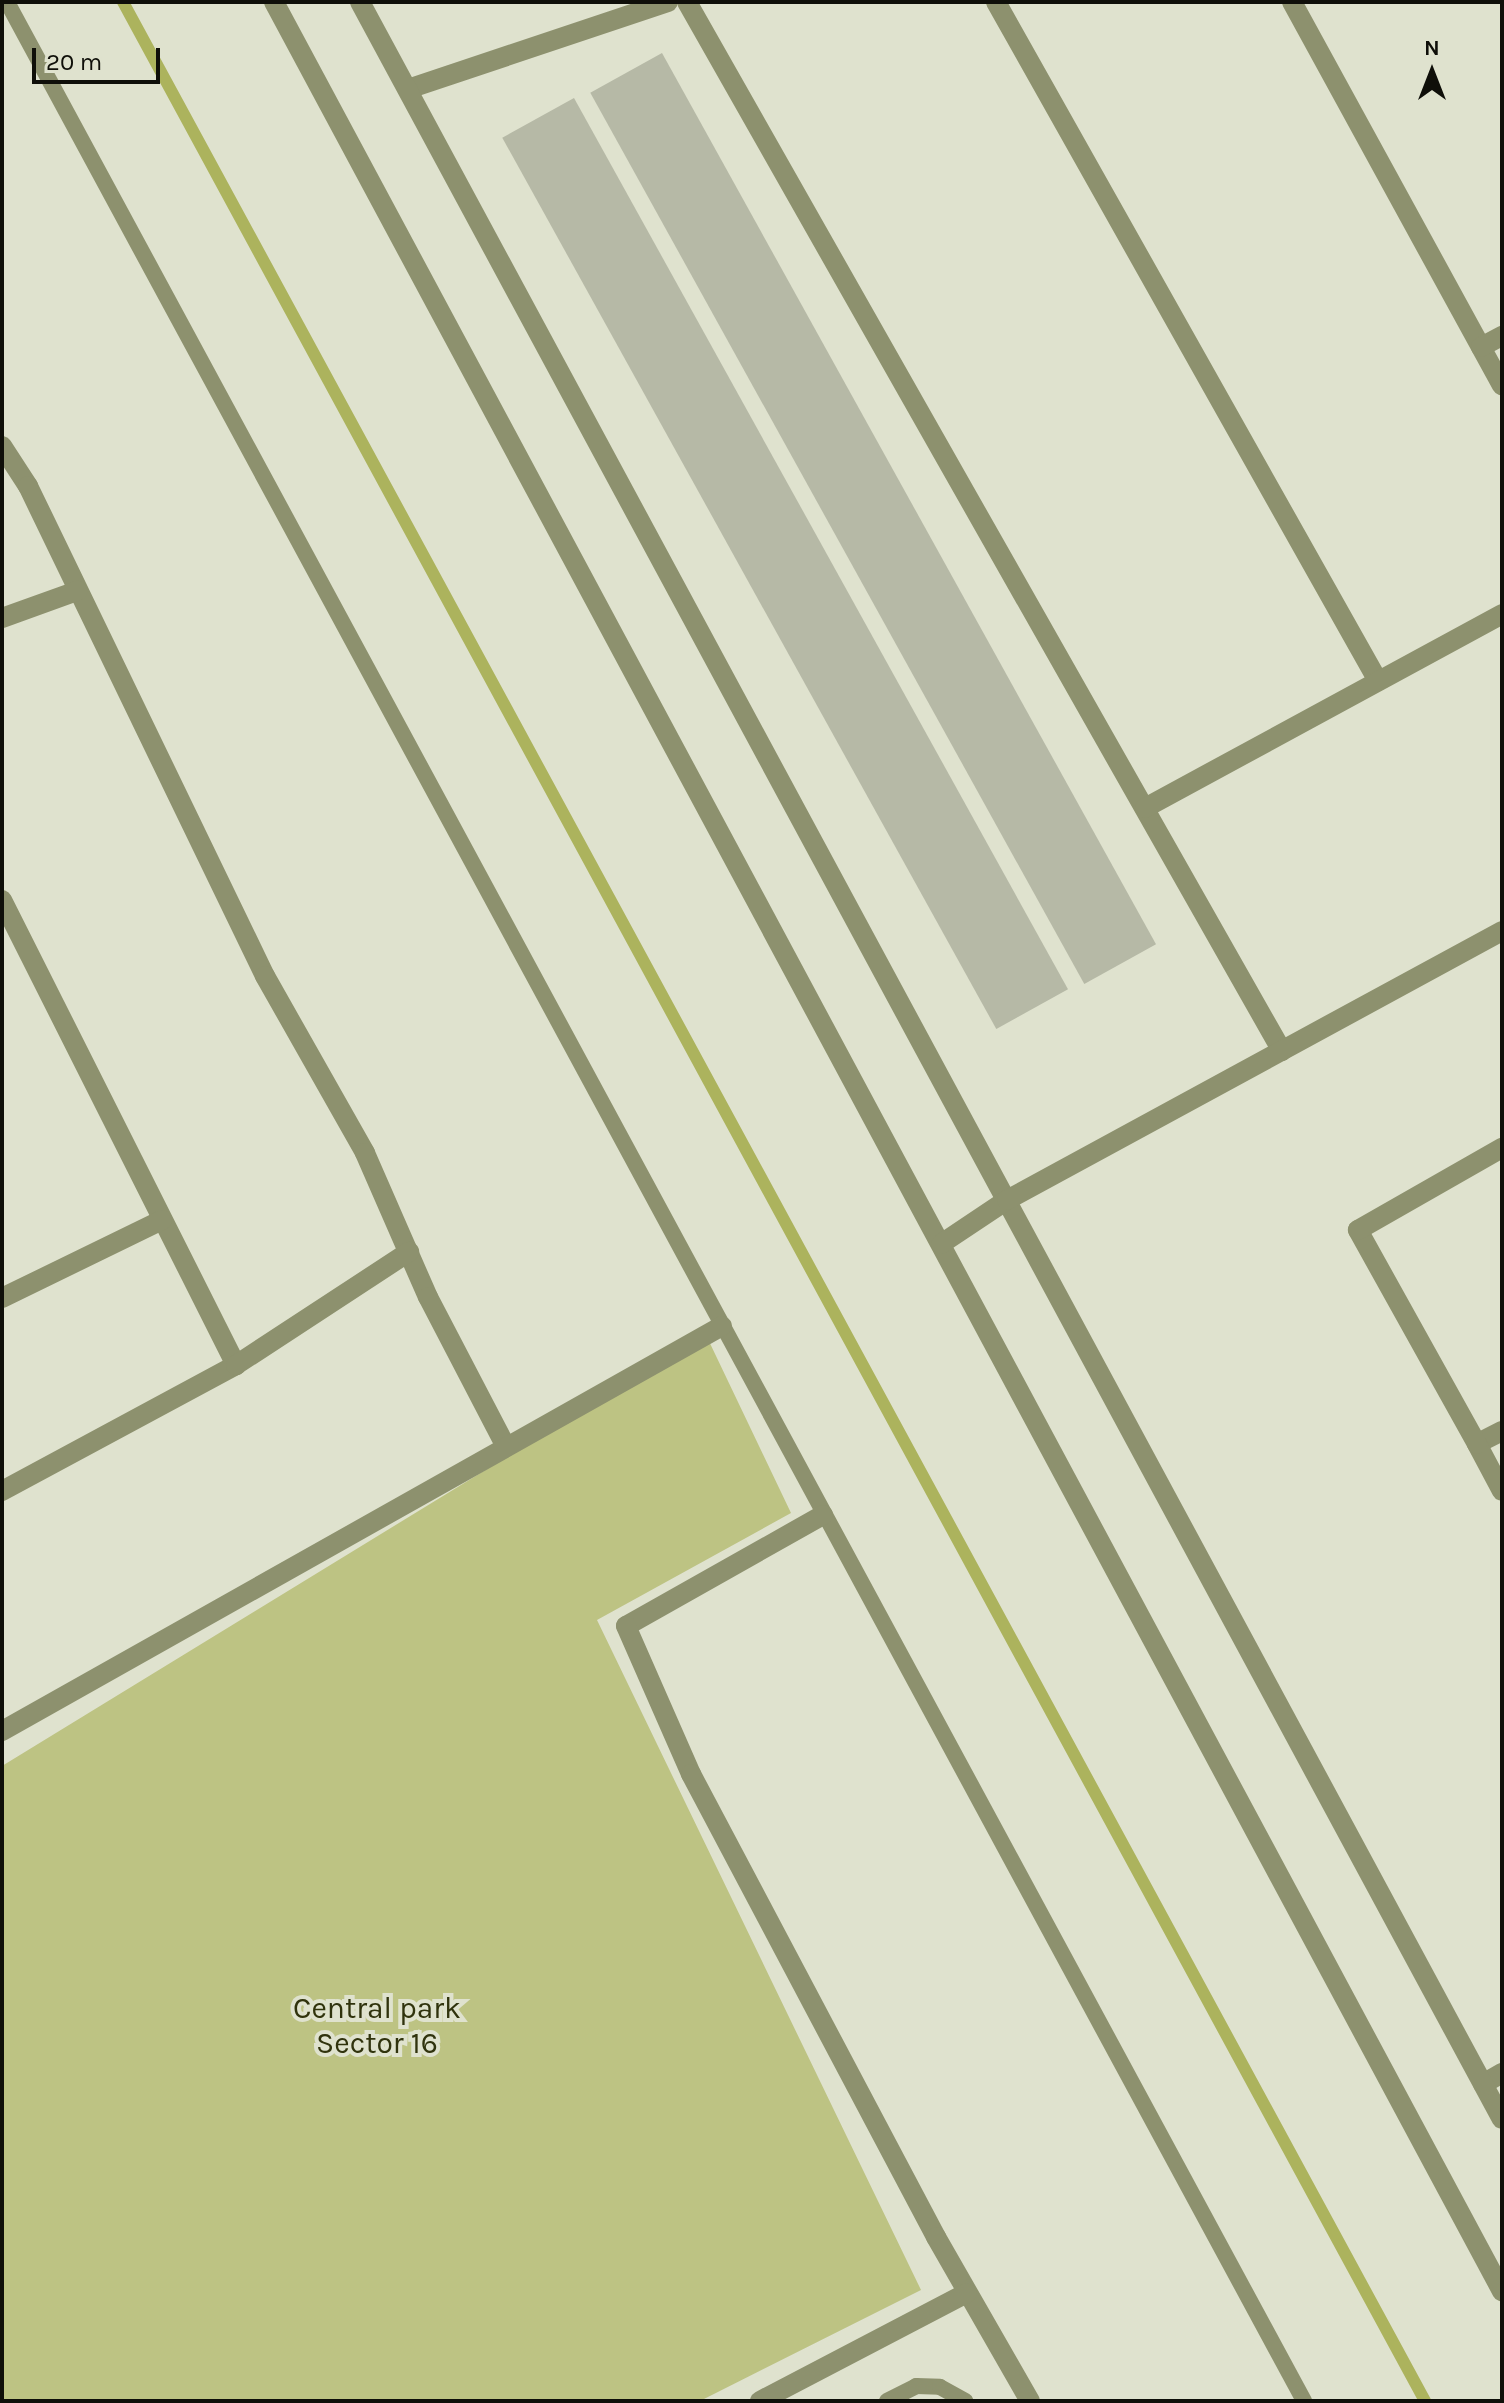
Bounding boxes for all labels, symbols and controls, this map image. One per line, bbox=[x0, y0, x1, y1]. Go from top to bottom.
scale bar bbox=[36, 32, 164, 82]
north arrow bbox=[1392, 32, 1472, 112]
text: N bbox=[1424, 35, 1440, 61]
text: 20 m bbox=[46, 48, 102, 76]
park label: Central park Sector 16 bbox=[293, 1990, 461, 2060]

